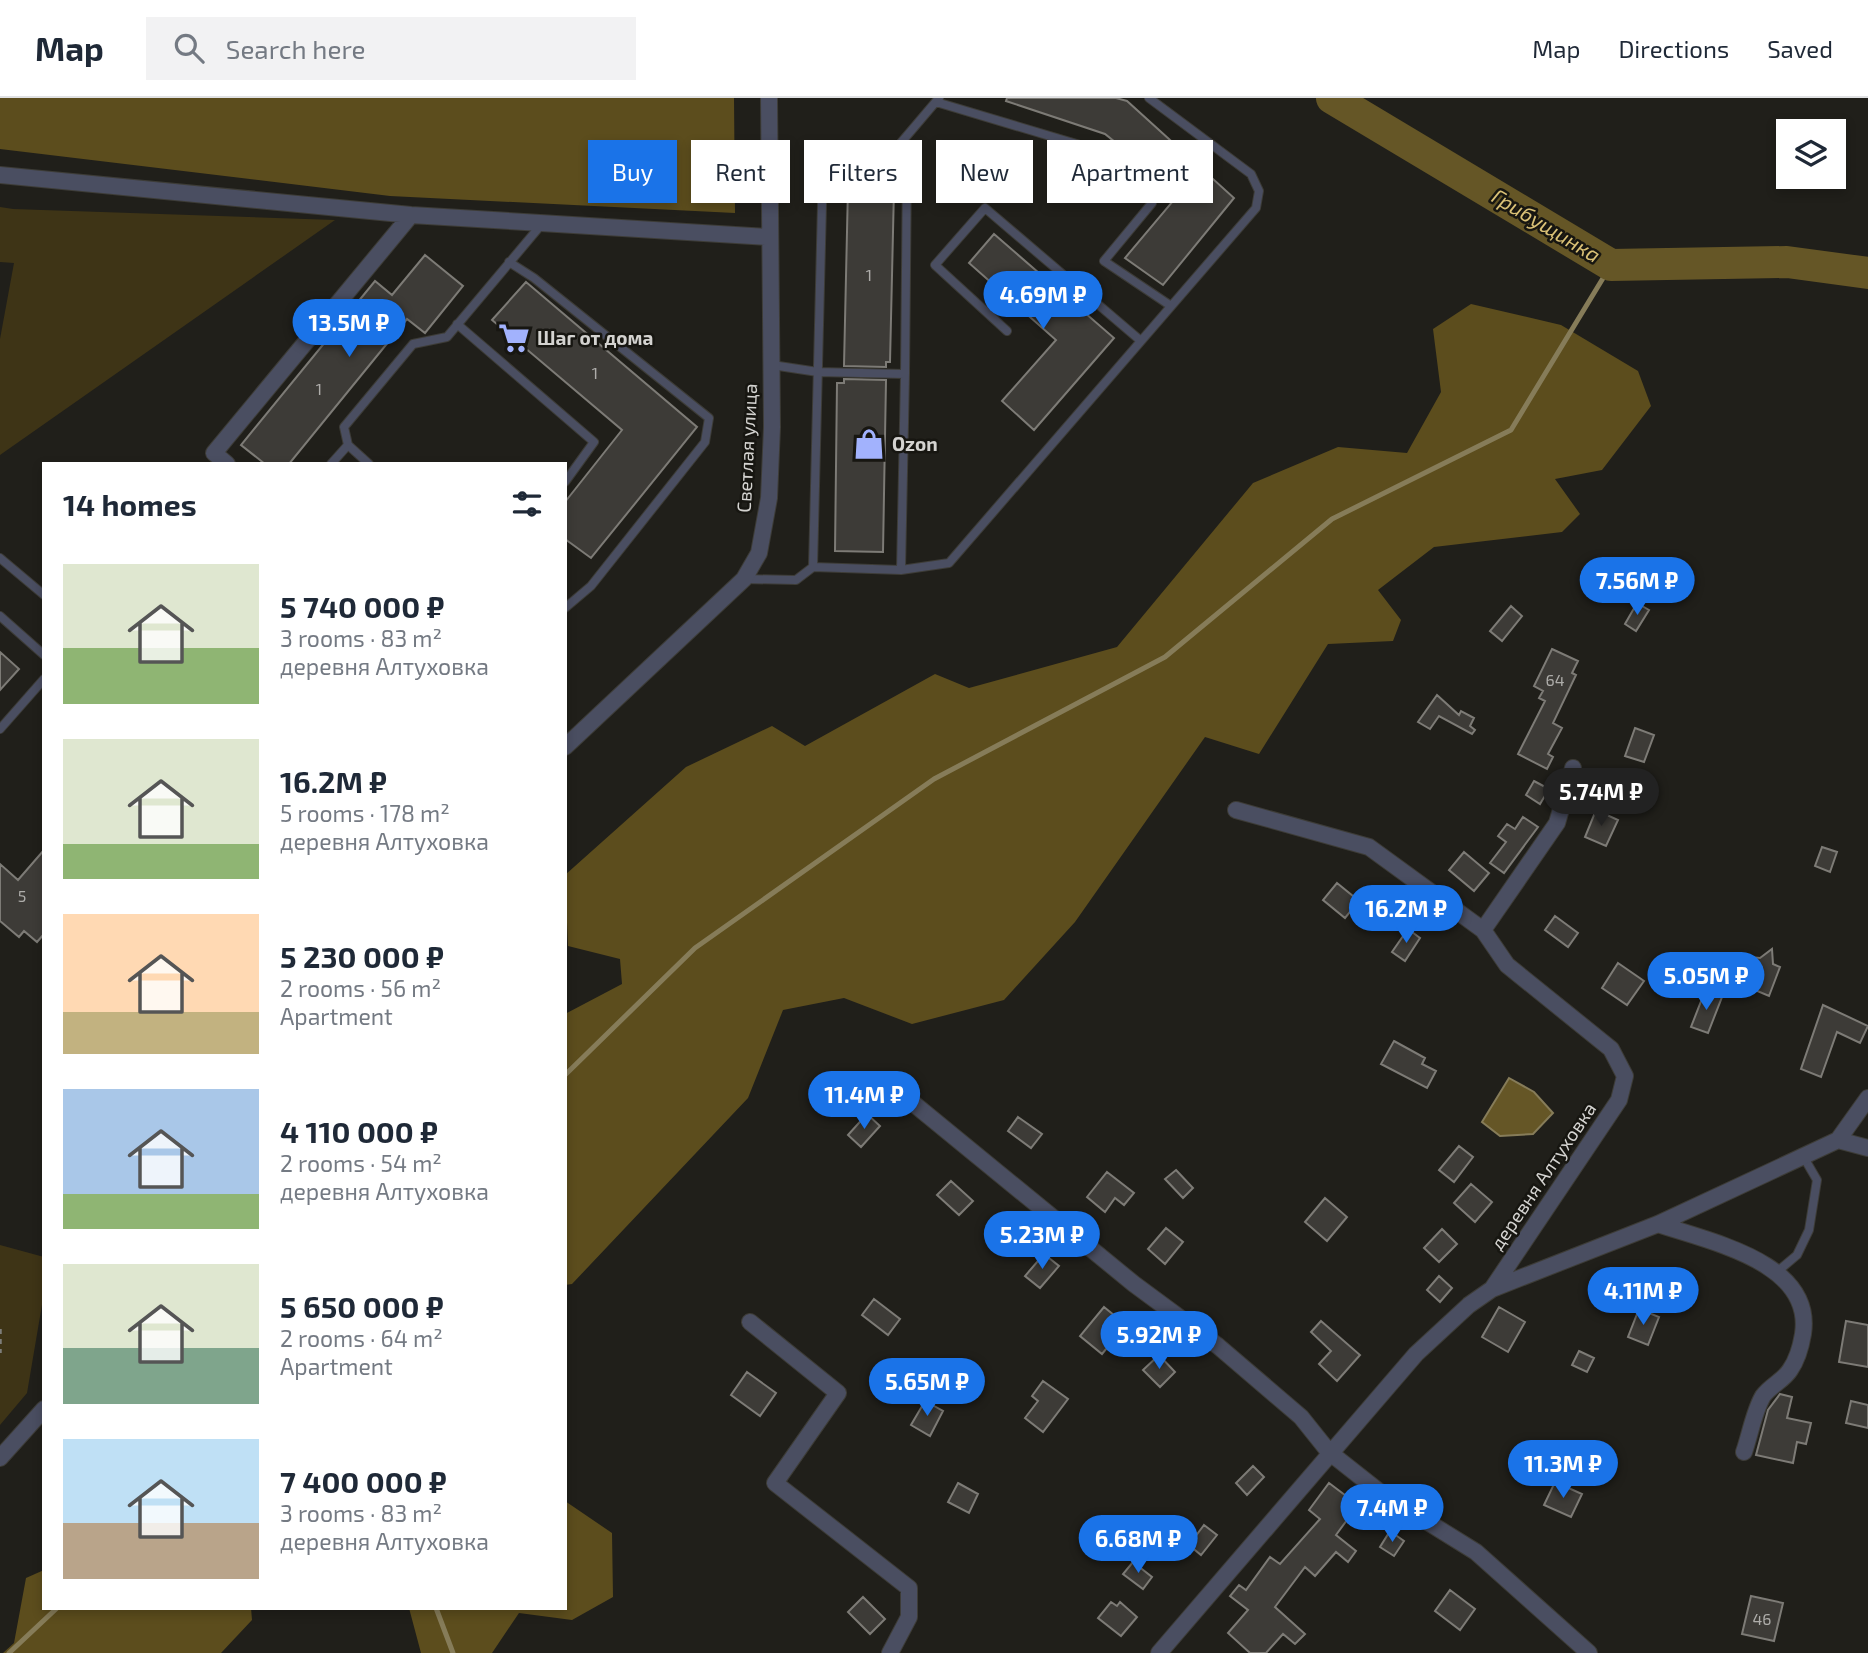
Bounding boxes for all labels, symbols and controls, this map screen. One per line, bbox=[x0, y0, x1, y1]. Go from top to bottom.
search box bbox=[146, 17, 636, 80]
text: Map bbox=[35, 28, 104, 68]
icon: search bbox=[170, 29, 208, 67]
text: Search here bbox=[226, 33, 365, 64]
text: Map bbox=[1532, 34, 1580, 63]
text: Directions bbox=[1618, 34, 1729, 63]
text: Saved bbox=[1767, 34, 1833, 63]
map controls bbox=[1776, 119, 1846, 189]
button: layers bbox=[1776, 119, 1846, 189]
chip: Buy bbox=[588, 140, 677, 203]
chip: Rent bbox=[691, 140, 790, 203]
chip: Filters bbox=[804, 140, 922, 203]
chip: New bbox=[936, 140, 1033, 203]
chip: Apartment bbox=[1047, 140, 1213, 203]
water label: Грибущинка bbox=[1488, 183, 1605, 267]
house number: 1 bbox=[866, 265, 872, 284]
pin: 4.69M ₽ bbox=[978, 272, 1108, 331]
text: 4.69M ₽ bbox=[999, 280, 1087, 308]
pin: 13.5M ₽ bbox=[284, 300, 414, 359]
text: 13.5M ₽ bbox=[309, 308, 389, 336]
supermarket icon: Шаг от дома bbox=[497, 321, 531, 355]
place label: Шаг от дома bbox=[537, 326, 653, 349]
house number: 1 bbox=[592, 363, 598, 382]
house number: 1 bbox=[316, 379, 322, 398]
street label: Светлая улица bbox=[732, 383, 762, 513]
shop icon: Ozon bbox=[852, 427, 886, 461]
place label: Ozon bbox=[892, 432, 938, 455]
icon: filters bbox=[508, 485, 546, 523]
text: 14 homes bbox=[63, 486, 197, 522]
pin: 7.56M ₽ bbox=[1572, 558, 1702, 617]
text: 7.56M ₽ bbox=[1596, 566, 1678, 594]
text: 5 740 000 ₽ bbox=[280, 588, 444, 624]
icon: home bbox=[119, 592, 203, 676]
text: 3 rooms · 83 m² bbox=[280, 624, 442, 652]
text: деревня Алтуховка bbox=[280, 652, 489, 680]
house number: 64 bbox=[1546, 670, 1565, 689]
text: 16.2M ₽ bbox=[280, 763, 387, 799]
icon: home bbox=[119, 767, 203, 851]
pin: 5.74M ₽ bbox=[1536, 768, 1666, 828]
text: 5.74M ₽ bbox=[1559, 777, 1643, 805]
text: 5 rooms · 178 m² bbox=[280, 799, 450, 827]
text: деревня Алтуховка bbox=[280, 827, 489, 855]
house number: 5 bbox=[18, 886, 26, 905]
pin: 16.2M ₽ bbox=[1341, 886, 1471, 945]
text: 16.2M ₽ bbox=[1365, 894, 1447, 922]
text: 5 230 000 ₽ bbox=[280, 938, 444, 974]
icon: home bbox=[119, 942, 203, 1026]
pin: 5.05M ₽ bbox=[1641, 953, 1771, 1012]
text: 5.05M ₽ bbox=[1663, 961, 1749, 989]
text: 2 rooms · 56 m² bbox=[280, 974, 441, 1002]
text: Apartment bbox=[280, 1002, 393, 1030]
pin: 11.4M ₽ bbox=[799, 1072, 929, 1131]
text: 11.4M ₽ bbox=[824, 1080, 904, 1108]
street label: деревня Алтуховка bbox=[1485, 1098, 1601, 1254]
text: 4 110 000 ₽ bbox=[280, 1113, 438, 1149]
icon: home bbox=[119, 1117, 203, 1201]
text: 2 rooms · 54 m² bbox=[280, 1149, 442, 1177]
text: деревня Алтуховка bbox=[280, 1177, 489, 1205]
pin: 5.23M ₽ bbox=[977, 1212, 1107, 1271]
text: 5.23M ₽ bbox=[1000, 1220, 1084, 1248]
pin: 4.11M ₽ bbox=[1578, 1268, 1708, 1327]
text: 4.11M ₽ bbox=[1604, 1276, 1682, 1304]
text: 5 650 000 ₽ bbox=[280, 1288, 444, 1324]
icon: home bbox=[119, 1292, 203, 1376]
pin: 5.92M ₽ bbox=[1094, 1312, 1224, 1371]
text: 5.92M ₽ bbox=[1117, 1320, 1201, 1348]
text: 2 rooms · 64 m² bbox=[280, 1324, 443, 1352]
text: Apartment bbox=[280, 1352, 393, 1380]
pin: 5.65M ₽ bbox=[862, 1358, 992, 1418]
text: 5.65M ₽ bbox=[885, 1367, 969, 1395]
pin: 11.3M ₽ bbox=[1498, 1440, 1628, 1500]
text: 11.3M ₽ bbox=[1524, 1449, 1602, 1477]
text: 7 400 000 ₽ bbox=[280, 1463, 447, 1499]
icon: home bbox=[119, 1467, 203, 1551]
pin: 7.4M ₽ bbox=[1335, 1484, 1449, 1544]
text: 7.4M ₽ bbox=[1357, 1493, 1427, 1521]
text: 3 rooms · 83 m² bbox=[280, 1499, 442, 1527]
pin: 6.68M ₽ bbox=[1073, 1516, 1203, 1575]
text: 6.68M ₽ bbox=[1095, 1524, 1181, 1552]
text: деревня Алтуховка bbox=[280, 1527, 489, 1555]
house number: 46 bbox=[1753, 1609, 1772, 1628]

